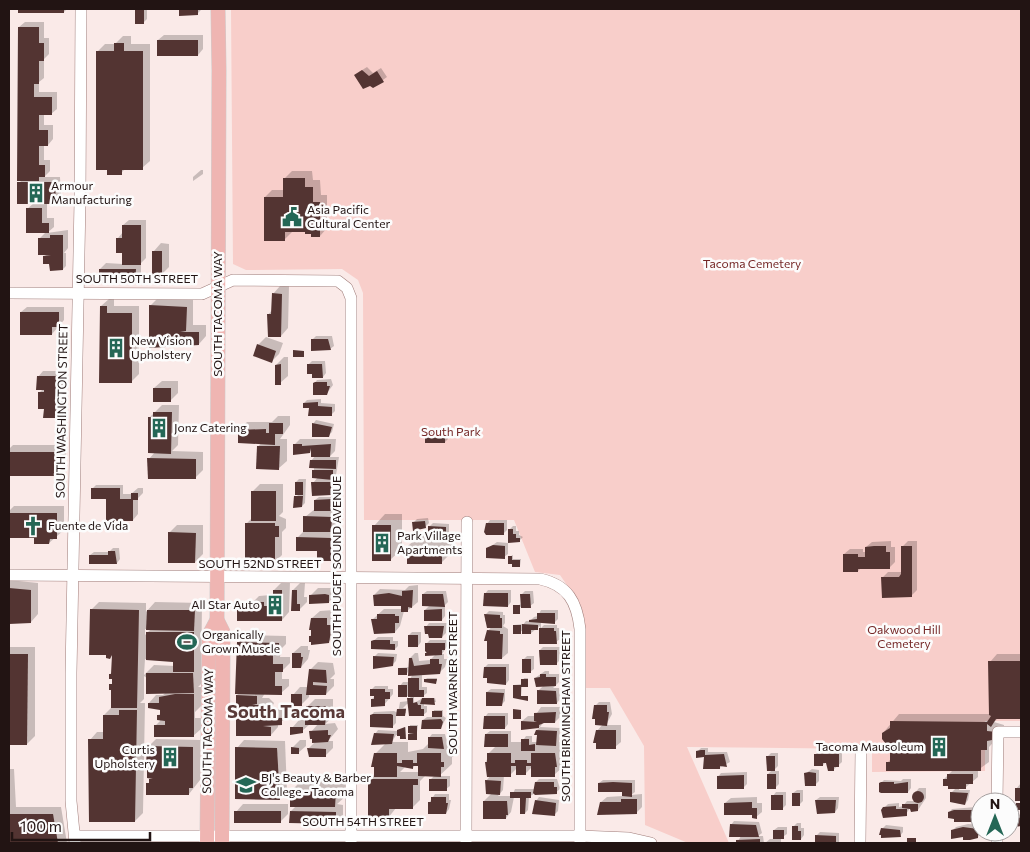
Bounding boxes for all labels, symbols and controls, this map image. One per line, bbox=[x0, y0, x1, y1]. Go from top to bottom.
place label: Armour Manufacturing bbox=[51, 178, 132, 206]
building icon: Armour Manufacturing bbox=[25, 182, 47, 204]
place label: Asia Pacific Cultural Center bbox=[307, 202, 390, 230]
public building icon: Asia Pacific Cultural Center bbox=[281, 206, 303, 228]
street label: SOUTH TACOMA WAY bbox=[210, 251, 224, 377]
park label: Tacoma Cemetery bbox=[703, 256, 801, 270]
street label: SOUTH 50TH STREET bbox=[76, 271, 199, 285]
street label: SOUTH WASHINGTON STREET bbox=[52, 323, 70, 498]
place label: New Vision Upholstery bbox=[131, 333, 192, 361]
building icon: New Vision Upholstery bbox=[105, 337, 127, 359]
building icon: Jonz Catering bbox=[148, 417, 170, 439]
place label: Jonz Catering bbox=[174, 420, 247, 435]
park label: South Park bbox=[421, 424, 482, 438]
street label: SOUTH PUGET SOUND AVENUE bbox=[329, 476, 343, 656]
church icon: Fuente de Vida bbox=[22, 515, 44, 537]
place label: Fuente de Vida bbox=[48, 518, 128, 532]
place label: Park Village Apartments bbox=[397, 528, 462, 556]
building icon: Park Village Apartments bbox=[371, 532, 393, 554]
street label: SOUTH 52ND STREET bbox=[199, 556, 322, 570]
building icon: All Star Auto bbox=[264, 594, 286, 616]
place label: All Star Auto bbox=[191, 597, 260, 611]
street label: SOUTH WARNER STREET bbox=[445, 611, 459, 755]
park label: Oakwood Hill Cemetery bbox=[867, 622, 941, 650]
place label: Organically Grown Muscle bbox=[202, 627, 280, 655]
street label: SOUTH BIRMINGHAM STREET bbox=[558, 630, 572, 802]
sports icon: Organically Grown Muscle bbox=[176, 631, 198, 653]
street label: SOUTH TACOMA WAY bbox=[199, 668, 215, 794]
district label: South Tacoma bbox=[227, 700, 345, 722]
building icon: Tacoma Mausoleum bbox=[928, 736, 950, 758]
place label: Tacoma Mausoleum bbox=[815, 739, 924, 753]
place label: Curtis Upholstery bbox=[94, 742, 155, 770]
building icon: Curtis Upholstery bbox=[159, 746, 181, 768]
place label: BJ's Beauty & Barber College - Tacoma bbox=[261, 770, 371, 798]
school or university icon: BJ's Beauty & Barber College - Tacoma bbox=[235, 774, 257, 796]
north arrow bbox=[970, 792, 1020, 842]
text: N bbox=[990, 795, 1000, 812]
scale bar bbox=[12, 810, 150, 842]
street label: SOUTH 54TH STREET bbox=[302, 814, 424, 828]
text: 100 m bbox=[20, 817, 62, 835]

